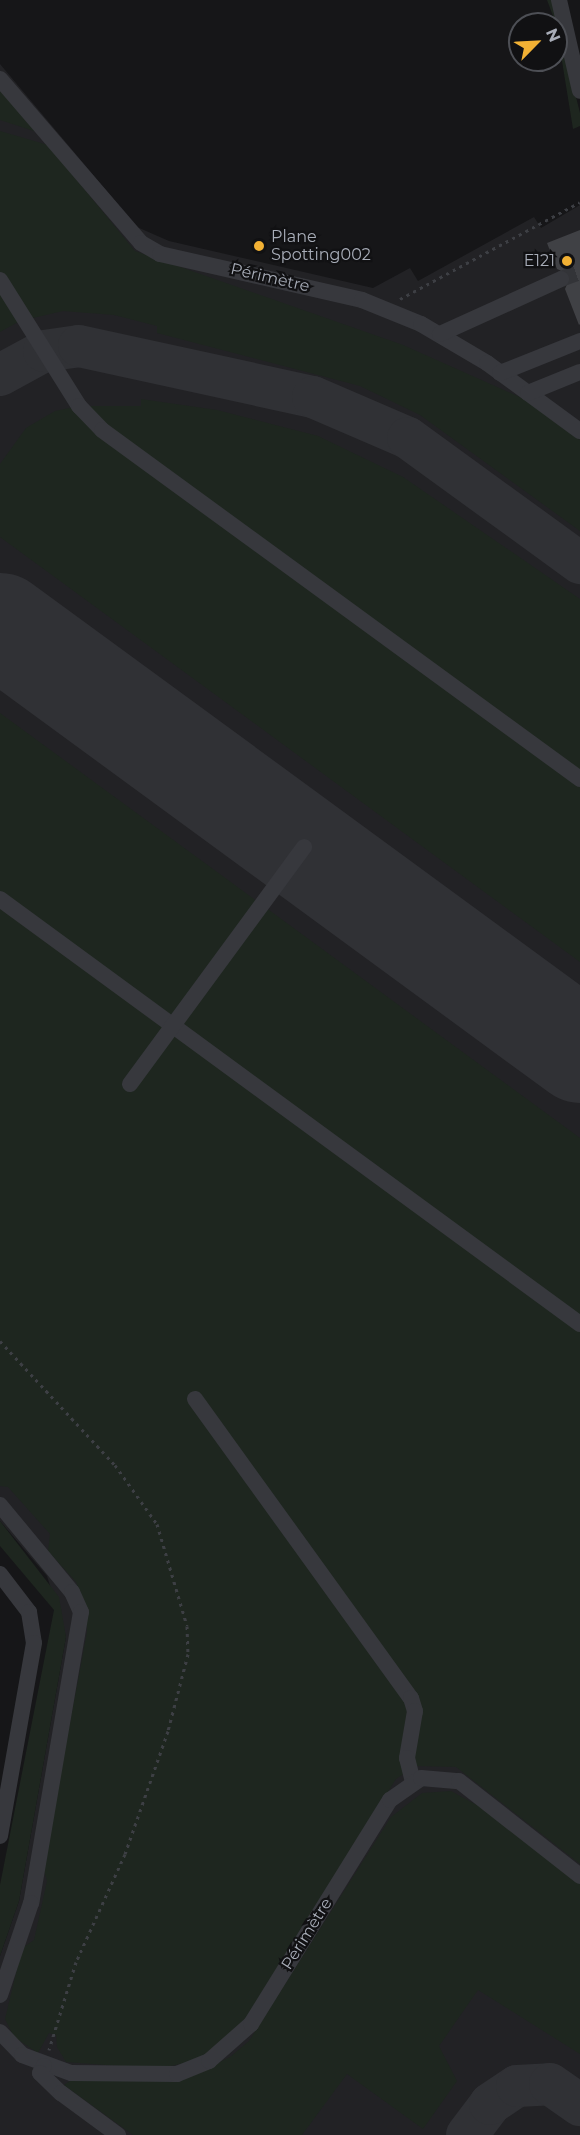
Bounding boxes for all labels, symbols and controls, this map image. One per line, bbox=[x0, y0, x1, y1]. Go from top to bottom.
north arrow bbox=[508, 12, 568, 72]
text: N bbox=[542, 26, 564, 45]
place label: Plane Spotting002 bbox=[271, 227, 371, 265]
marker: Plane Spotting002 bbox=[252, 239, 266, 253]
place label: E121 bbox=[524, 251, 555, 271]
marker: E121 bbox=[560, 254, 574, 268]
street label: Périmètre bbox=[229, 260, 311, 296]
street label: Périmètre bbox=[278, 1895, 336, 1973]

